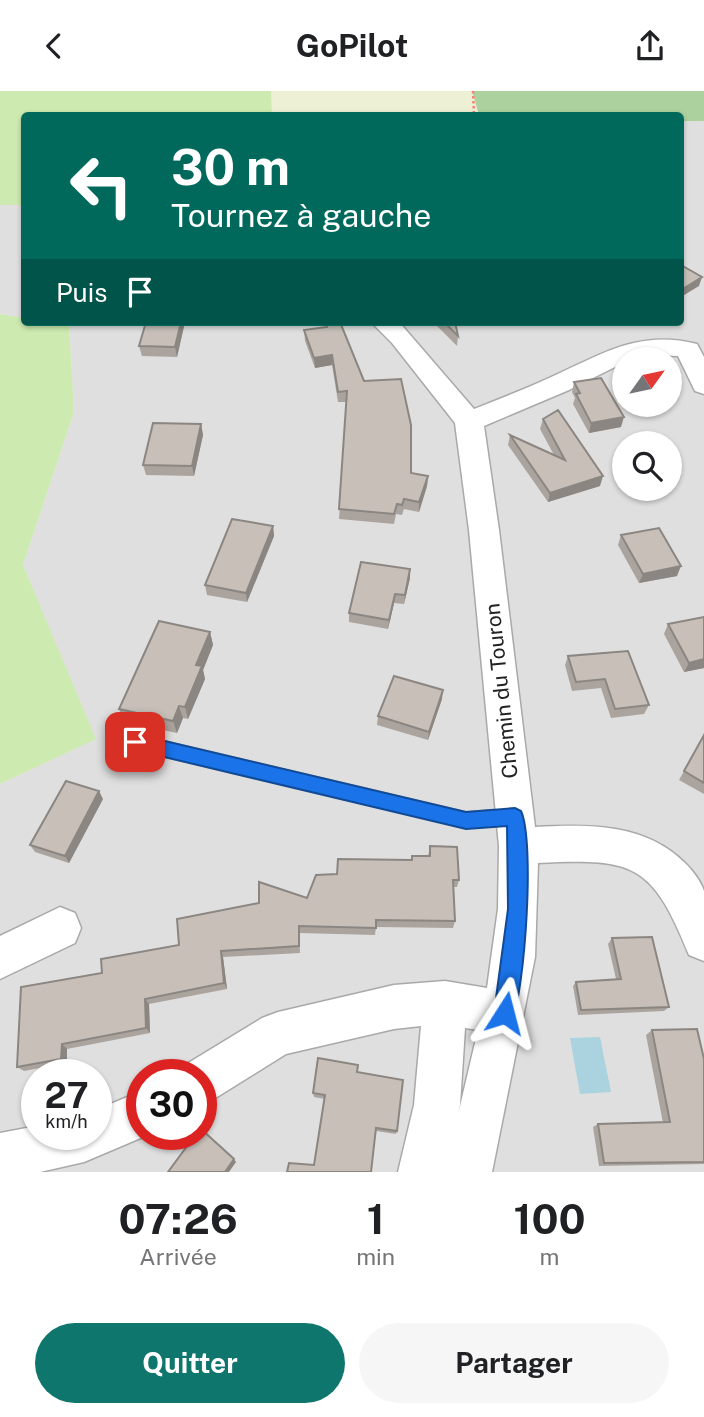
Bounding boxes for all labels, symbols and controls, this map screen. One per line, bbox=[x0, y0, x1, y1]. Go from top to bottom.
icon: back bbox=[35, 27, 73, 65]
text: GoPilot bbox=[296, 27, 408, 64]
icon: share bbox=[631, 27, 669, 65]
text: 30 m bbox=[171, 138, 290, 196]
icon: left bbox=[56, 140, 147, 231]
text: Tournez à gauche bbox=[171, 197, 431, 234]
icon: arrive bbox=[121, 273, 159, 311]
text: Puis bbox=[56, 277, 107, 308]
north arrow bbox=[612, 347, 682, 417]
map controls bbox=[612, 347, 682, 501]
button: search bbox=[612, 431, 682, 501]
street label: Chemin du Touron bbox=[479, 602, 523, 780]
pin bbox=[105, 712, 165, 772]
icon: arrive bbox=[116, 723, 154, 761]
position arrow bbox=[468, 976, 542, 1050]
speed limit sign: 30 bbox=[126, 1059, 217, 1150]
text: 27 bbox=[44, 1075, 89, 1116]
text: km/h bbox=[45, 1111, 88, 1132]
text: 07:26 bbox=[118, 1194, 238, 1243]
text: 1 bbox=[367, 1194, 385, 1243]
text: 100 bbox=[514, 1194, 586, 1243]
text: Arrivée bbox=[139, 1243, 217, 1270]
text: min bbox=[356, 1243, 395, 1270]
text: m bbox=[540, 1243, 560, 1270]
button: Quitter bbox=[35, 1323, 345, 1403]
button: Partager bbox=[359, 1323, 669, 1403]

